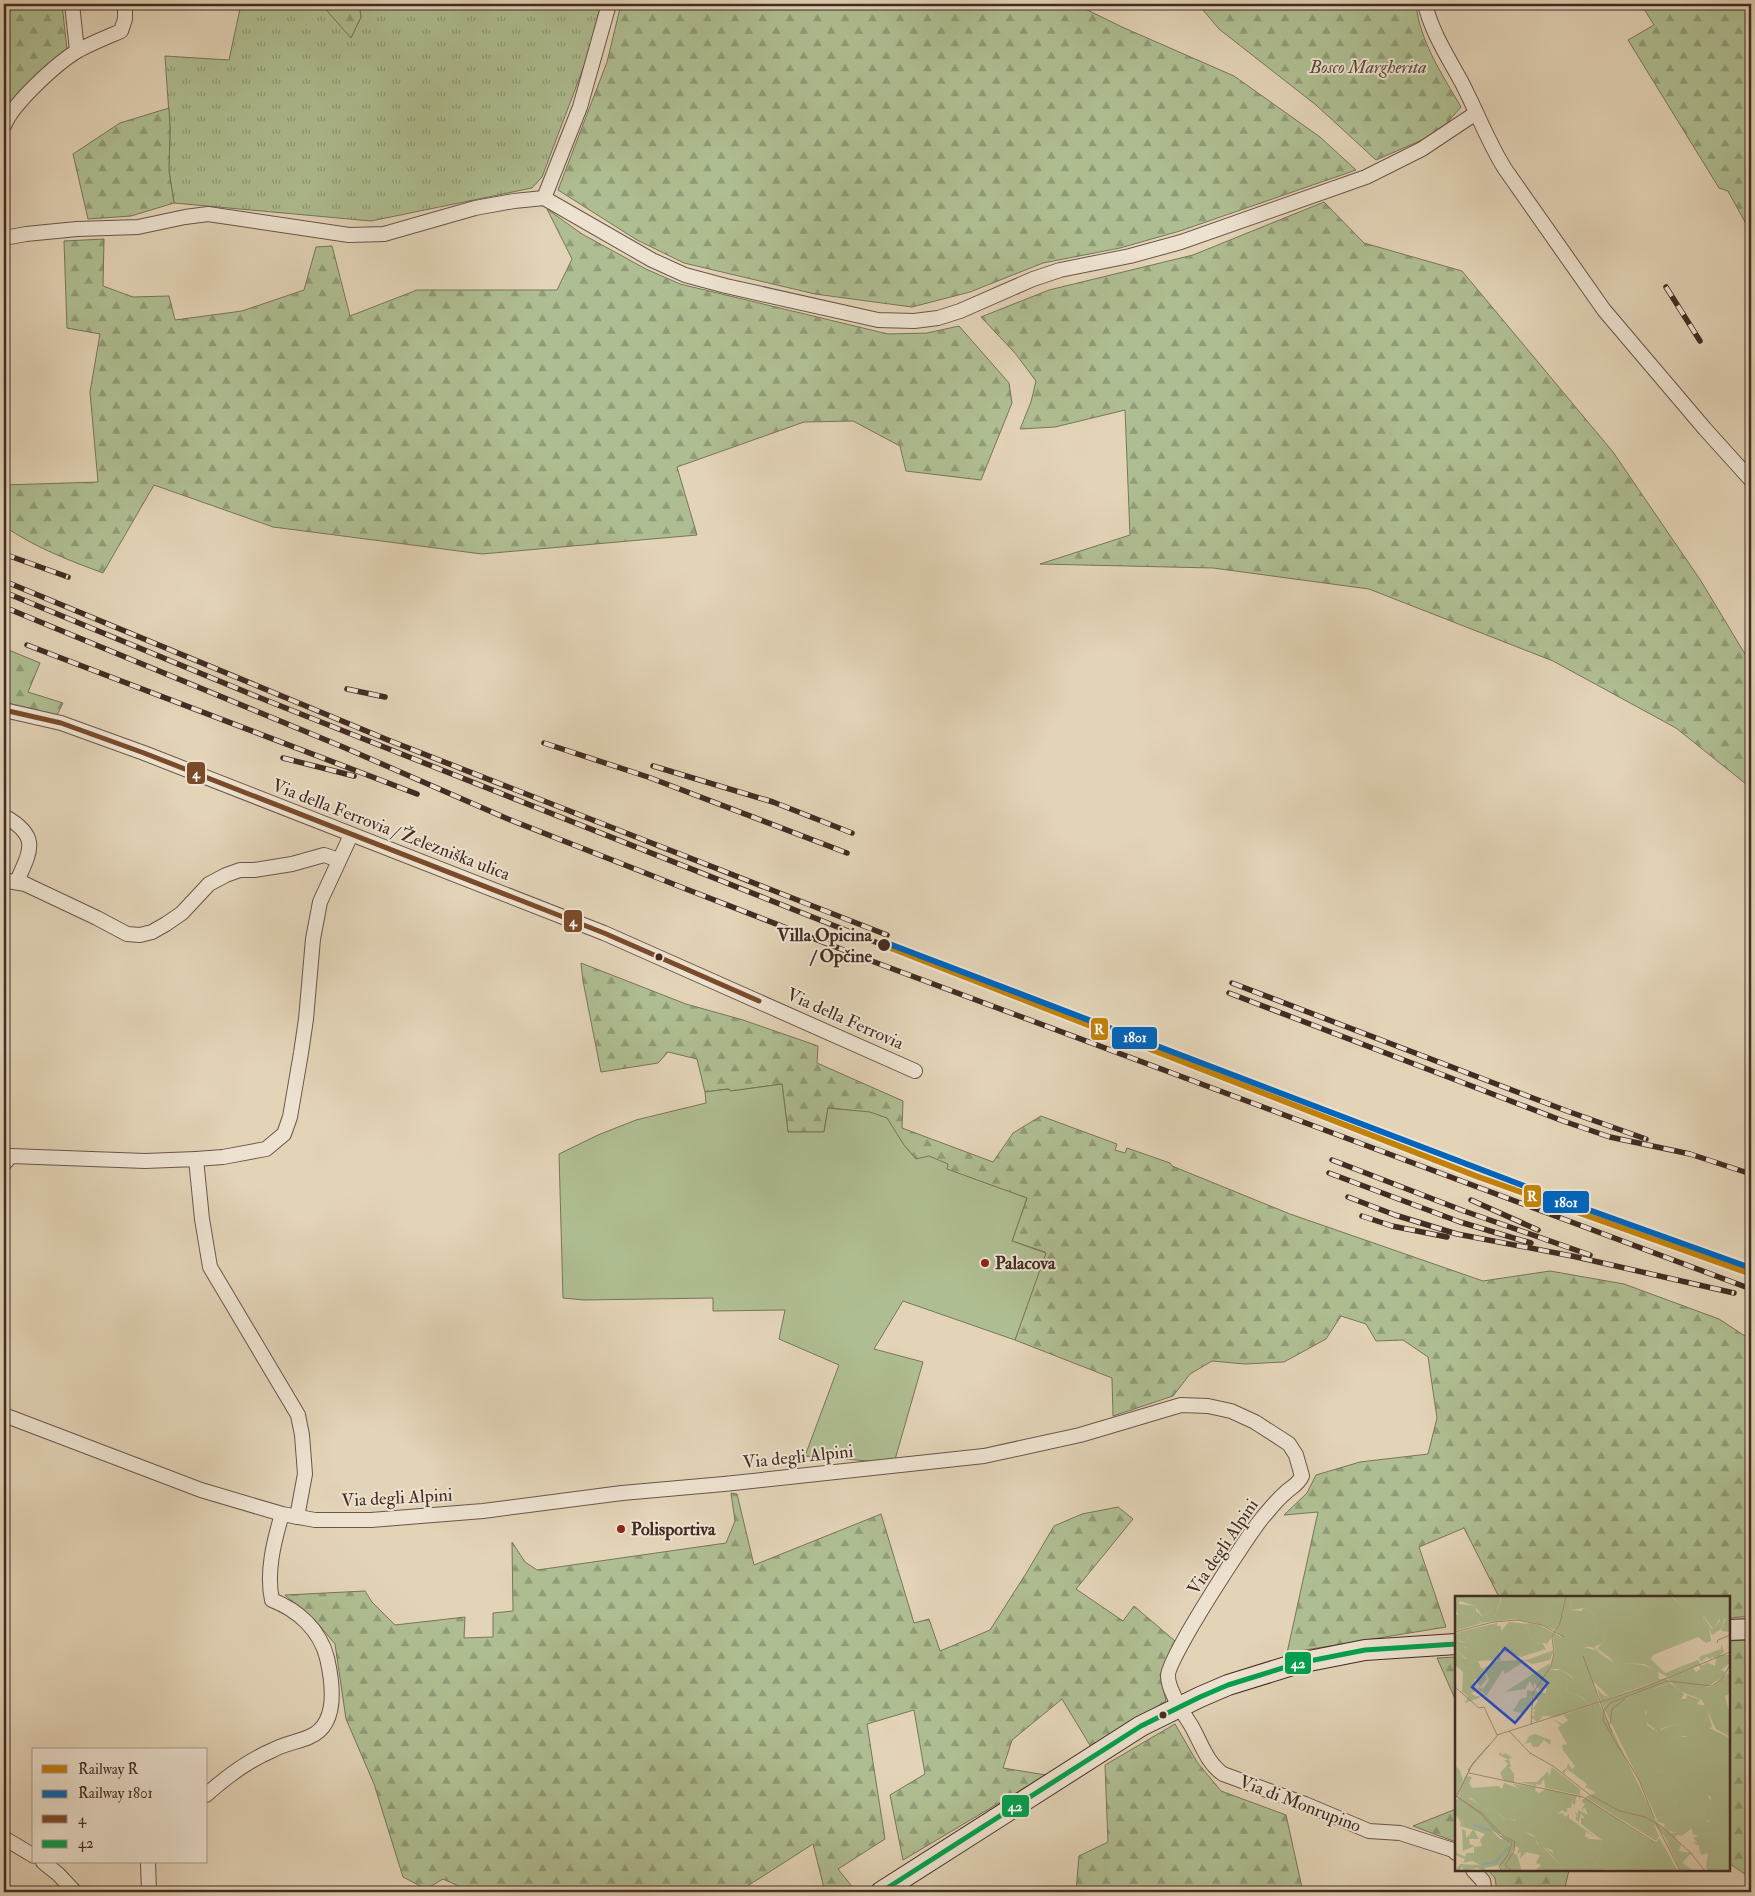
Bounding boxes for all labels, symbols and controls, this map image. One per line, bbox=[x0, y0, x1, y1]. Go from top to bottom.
park label: Bosco Margherita bbox=[1308, 56, 1427, 79]
line badge: 4 bbox=[186, 761, 206, 785]
text: 4 bbox=[191, 765, 201, 782]
street label: Via della Ferrovia / Železniška ulica bbox=[269, 773, 514, 886]
line badge: 4 bbox=[563, 909, 583, 933]
text: 4 bbox=[568, 913, 578, 930]
place label: Villa Opicina / Opčine bbox=[776, 924, 873, 968]
marker: Villa Opicina / Opčine bbox=[876, 937, 892, 953]
unlabelled marker bbox=[654, 952, 664, 962]
street label: Via della Ferrovia bbox=[783, 983, 908, 1055]
line badge: R bbox=[1090, 1017, 1109, 1041]
text: R bbox=[1094, 1021, 1105, 1038]
line badge: 1801 bbox=[1111, 1026, 1158, 1050]
text: 1801 bbox=[1123, 1029, 1147, 1046]
line badge: R bbox=[1523, 1184, 1542, 1208]
text: R bbox=[1527, 1188, 1538, 1205]
line badge: 1801 bbox=[1542, 1190, 1590, 1214]
text: 1801 bbox=[1554, 1194, 1578, 1211]
place label: Palacova bbox=[995, 1252, 1056, 1275]
marker: Palacova bbox=[979, 1257, 991, 1269]
street label: Via degli Alpini bbox=[742, 1440, 855, 1474]
street label: Via degli Alpini bbox=[341, 1484, 453, 1512]
street label: Via degli Alpini bbox=[1182, 1494, 1264, 1599]
place label: Polisportiva bbox=[631, 1518, 716, 1541]
marker: Polisportiva bbox=[615, 1523, 627, 1535]
inset map bbox=[1455, 1596, 1730, 1871]
line badge: 42 bbox=[1284, 1651, 1312, 1675]
text: 42 bbox=[1290, 1655, 1305, 1672]
unlabelled marker bbox=[1158, 1710, 1168, 1720]
legend bbox=[32, 1748, 208, 1864]
text: Railway R bbox=[78, 1760, 140, 1779]
street label: Via di Monrupino bbox=[1236, 1770, 1365, 1838]
text: Railway 1801 bbox=[78, 1784, 153, 1803]
line badge: 42 bbox=[1001, 1794, 1030, 1818]
text: 42 bbox=[1007, 1798, 1022, 1815]
text: 4 bbox=[78, 1810, 87, 1829]
text: 42 bbox=[78, 1834, 94, 1853]

